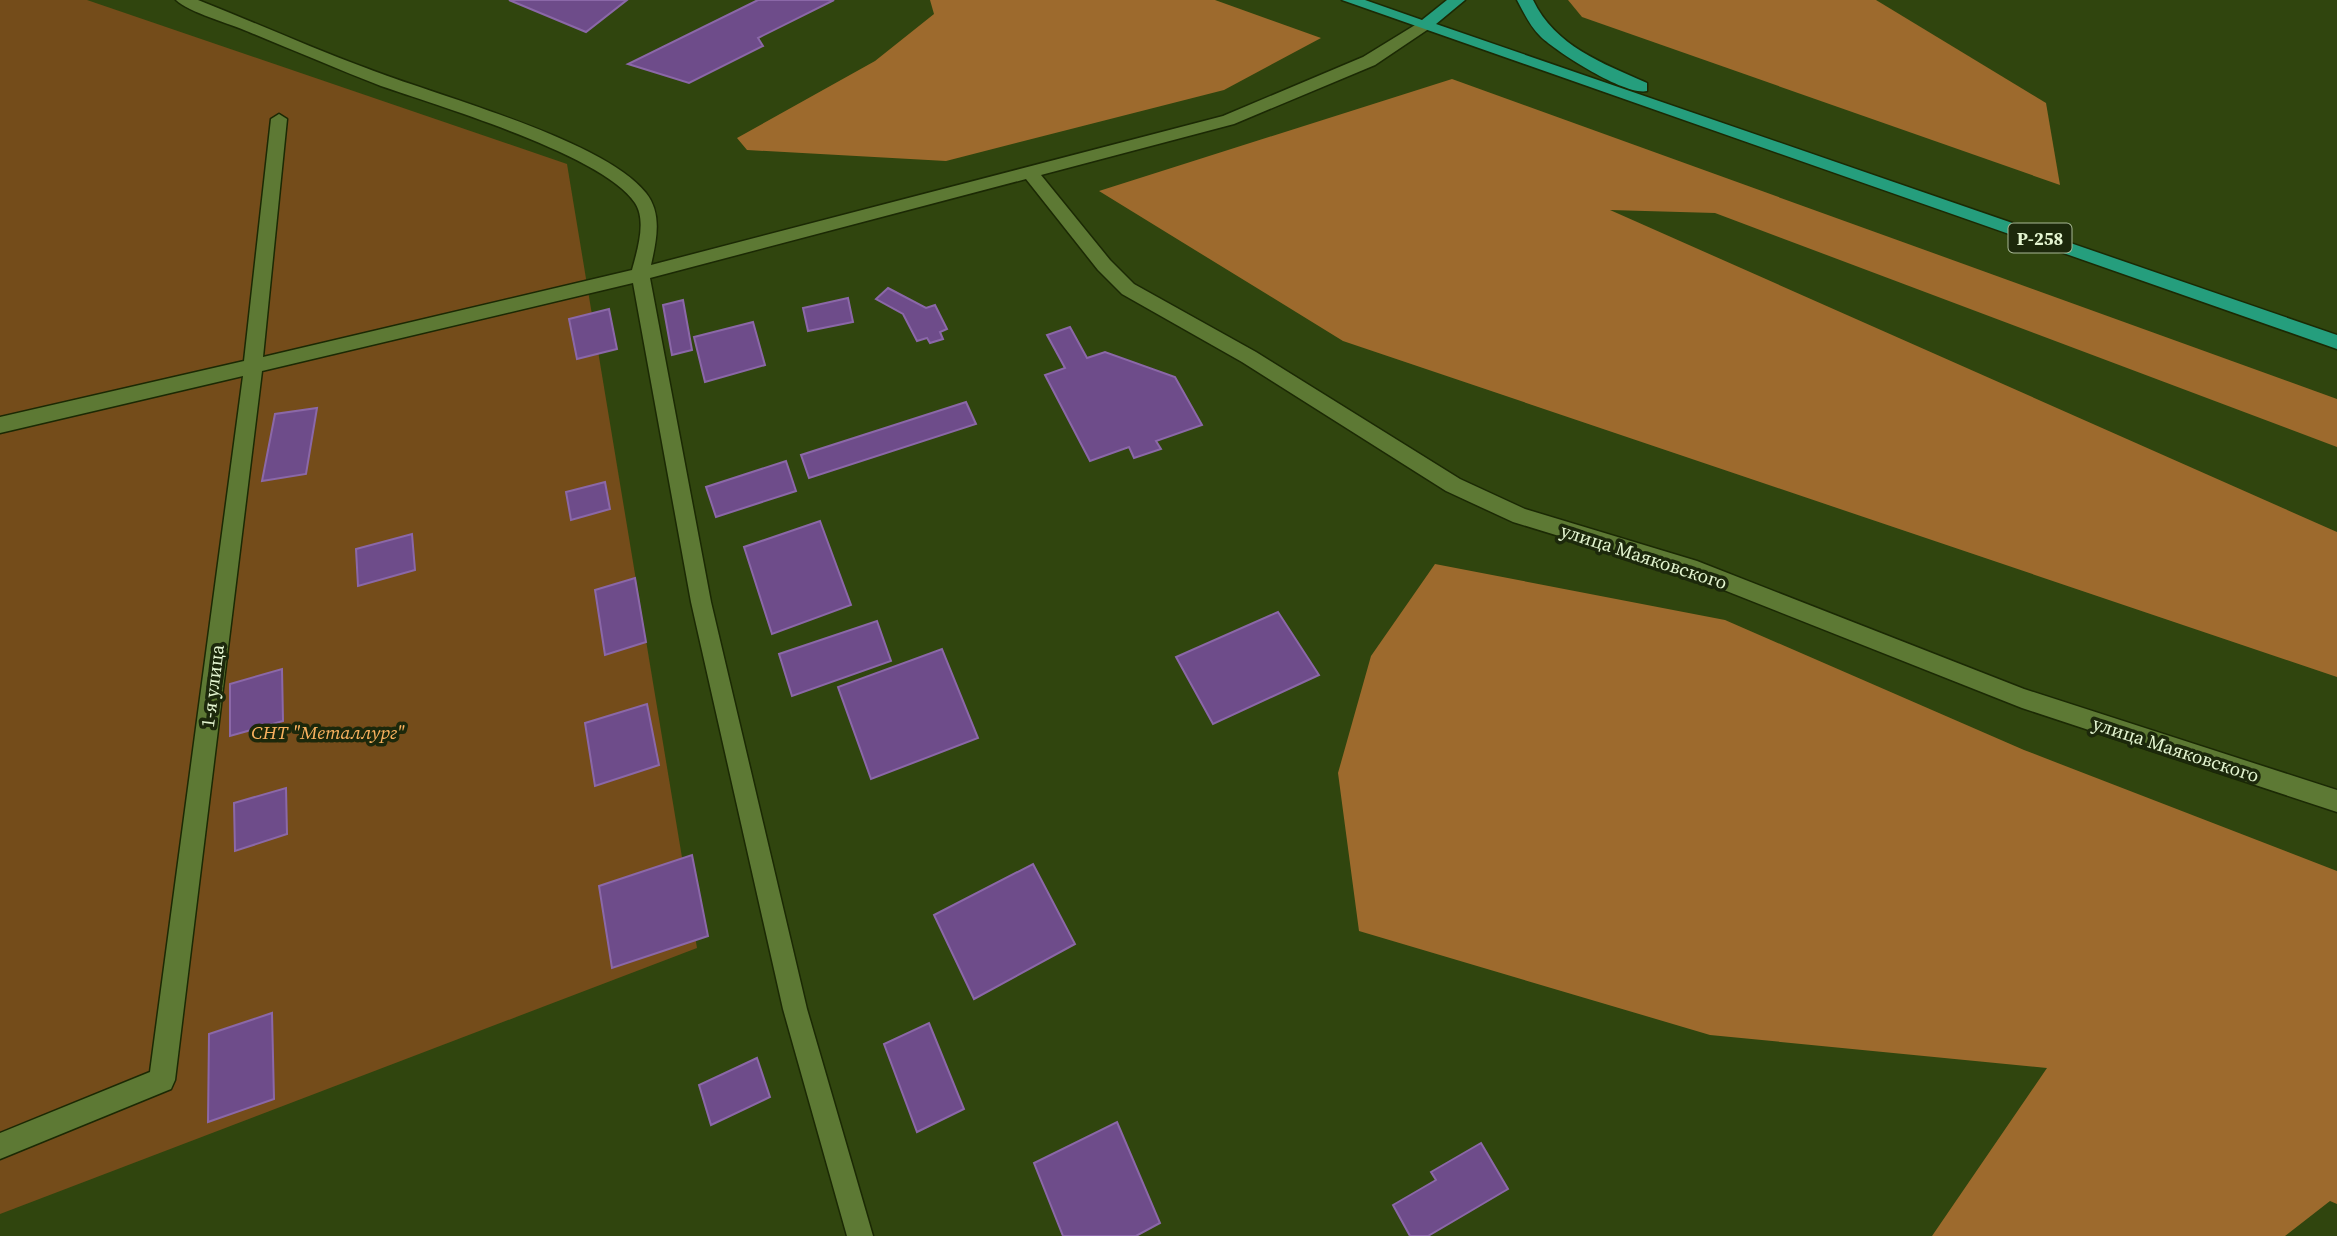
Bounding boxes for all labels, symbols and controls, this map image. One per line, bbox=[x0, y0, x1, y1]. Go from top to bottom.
road number: Р-258 bbox=[2008, 224, 2072, 252]
street label: улица Маяковского bbox=[1557, 517, 1731, 595]
street label: 1-я улица bbox=[194, 643, 230, 729]
street label: улица Маяковского bbox=[2089, 710, 2263, 788]
park label: СНТ "Металлург" bbox=[251, 719, 405, 745]

